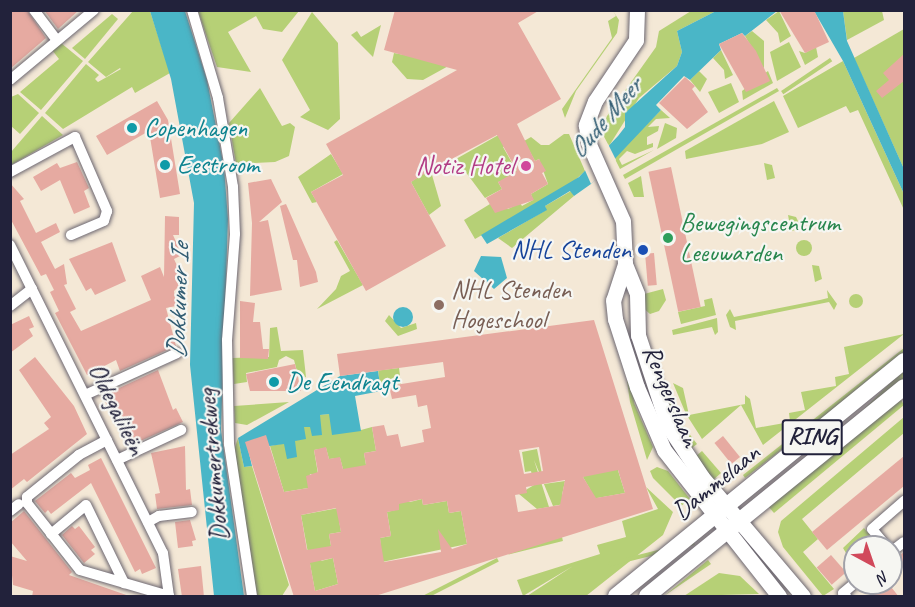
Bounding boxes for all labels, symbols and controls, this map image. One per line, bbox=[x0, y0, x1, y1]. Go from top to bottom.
water label: Oude Meer bbox=[561, 71, 649, 165]
place label: Copenhagen bbox=[144, 112, 247, 144]
marker: Copenhagen bbox=[125, 121, 139, 135]
place label: Eestroom bbox=[177, 149, 259, 181]
place label: Notiz Hotel bbox=[416, 150, 514, 182]
marker: Eestroom bbox=[158, 158, 172, 172]
marker: Notiz Hotel bbox=[519, 159, 533, 173]
place label: Bewegingscentrum Leeuwarden bbox=[680, 207, 840, 268]
marker: Bewegingscentrum Leeuwarden bbox=[661, 231, 675, 245]
place label: NHL Stenden bbox=[511, 234, 631, 266]
water label: Dokkumer Ie bbox=[160, 243, 196, 359]
marker: NHL Stenden bbox=[636, 243, 650, 257]
place label: NHL Stenden Hogeschool bbox=[451, 274, 571, 336]
marker: NHL Stenden Hogeschool bbox=[432, 298, 446, 312]
street label: Rengerslaan bbox=[636, 340, 706, 452]
street label: Oldegalileën bbox=[81, 358, 153, 460]
place label: De Eendragt bbox=[286, 366, 398, 398]
marker: De Eendragt bbox=[267, 375, 281, 389]
street label: Dokkumertrekweg bbox=[191, 388, 235, 542]
road number: RING bbox=[780, 416, 844, 458]
street label: Dammelaan bbox=[666, 437, 766, 527]
north arrow bbox=[843, 535, 903, 595]
text: N bbox=[873, 566, 894, 588]

